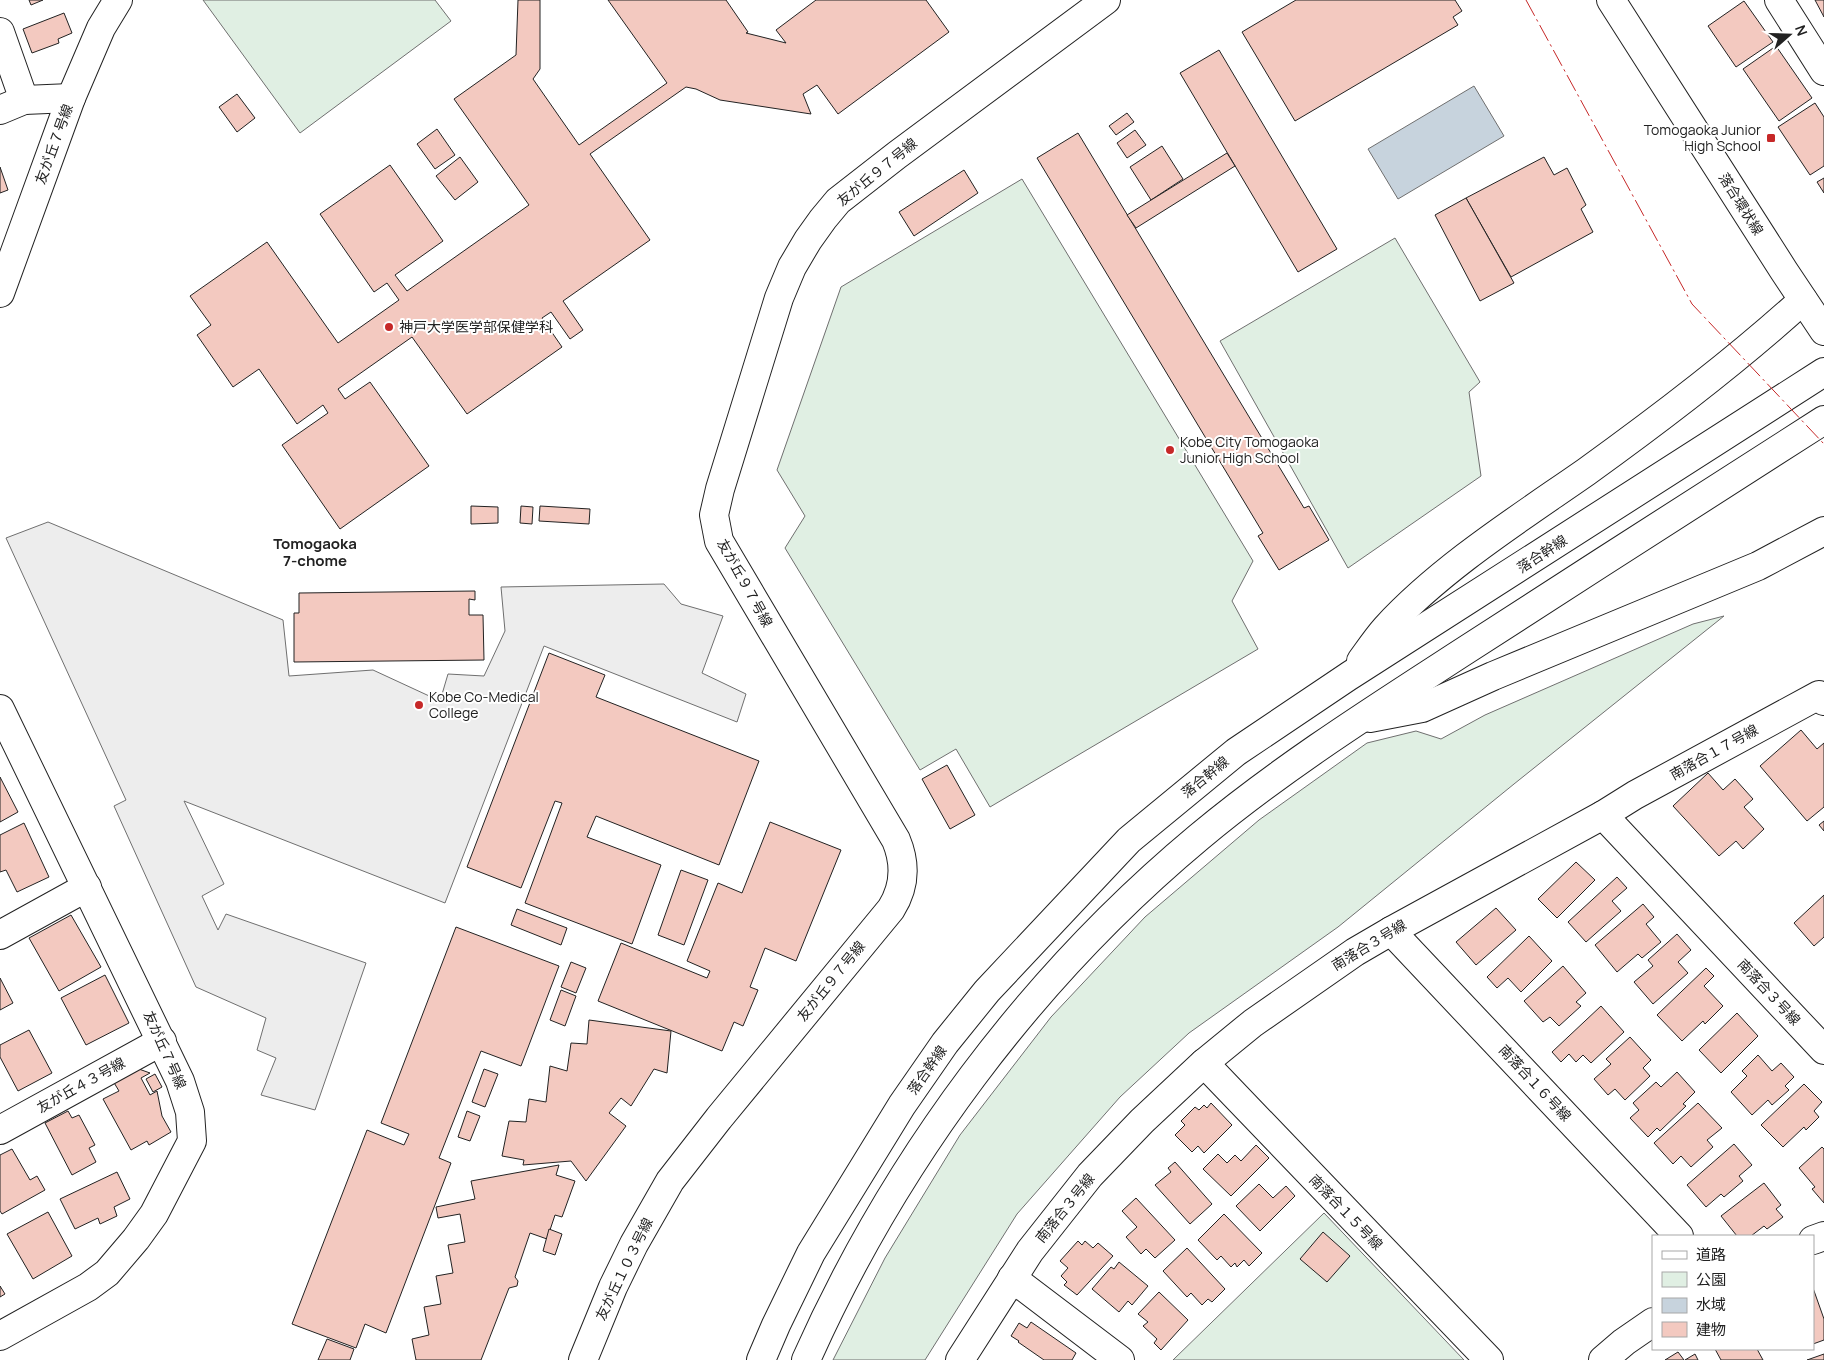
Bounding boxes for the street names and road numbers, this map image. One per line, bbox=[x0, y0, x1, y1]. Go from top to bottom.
street label: 友が丘７号線 bbox=[30, 101, 77, 187]
street label: 友が丘９７号線 bbox=[833, 133, 921, 210]
street label: 落合環状線 bbox=[1715, 169, 1768, 238]
street label: 落合幹線 bbox=[1513, 530, 1570, 577]
street label: 友が丘９７号線 bbox=[713, 535, 778, 630]
street label: 南落合１７号線 bbox=[1666, 719, 1761, 784]
street label: 落合幹線 bbox=[1177, 752, 1232, 802]
street label: 南落合３号線 bbox=[1328, 915, 1410, 974]
street label: 友が丘９７号線 bbox=[792, 937, 869, 1025]
street label: 南落合３号線 bbox=[1734, 954, 1805, 1029]
street label: 友が丘７号線 bbox=[140, 1008, 191, 1092]
street label: 南落合１６号線 bbox=[1495, 1040, 1576, 1125]
street label: 落合幹線 bbox=[903, 1041, 950, 1098]
street label: 友が丘４３号線 bbox=[33, 1052, 128, 1117]
street label: 南落合３号線 bbox=[1031, 1169, 1098, 1246]
street label: 南落合１５号線 bbox=[1305, 1170, 1387, 1253]
street label: 友が丘１０３号線 bbox=[590, 1214, 657, 1323]

